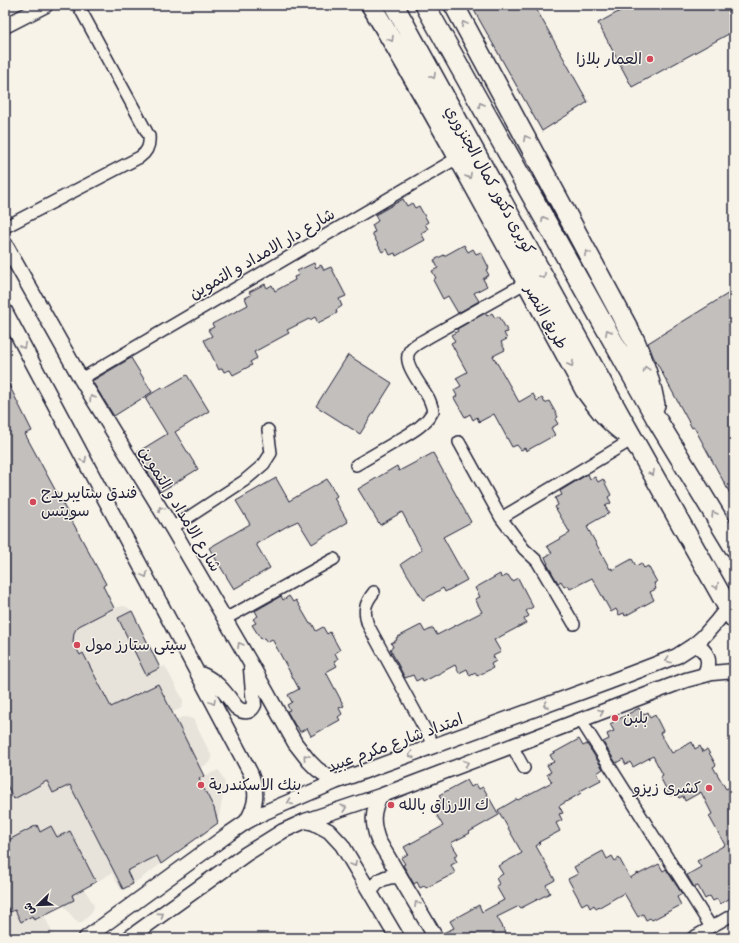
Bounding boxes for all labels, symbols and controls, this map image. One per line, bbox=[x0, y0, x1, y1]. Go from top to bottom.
one-way arrow bbox=[461, 21, 469, 28]
one-way arrow bbox=[386, 35, 393, 42]
place label: العمار بلازا bbox=[576, 49, 642, 69]
marker: العمار بلازا bbox=[645, 54, 655, 64]
one-way arrow bbox=[429, 72, 436, 79]
street label: كوبرى دكتور كمال الجنزوري bbox=[440, 102, 539, 259]
one-way arrow bbox=[478, 102, 485, 109]
one-way arrow bbox=[523, 135, 530, 142]
one-way arrow bbox=[464, 172, 472, 179]
street label: شارع دار الامداد و التموين bbox=[186, 204, 339, 305]
one-way arrow bbox=[542, 216, 549, 223]
one-way arrow bbox=[585, 249, 592, 257]
one-way arrow bbox=[539, 272, 546, 279]
street label: طريق النصر bbox=[519, 279, 572, 353]
one-way arrow bbox=[605, 329, 612, 336]
one-way arrow bbox=[19, 341, 26, 349]
one-way arrow bbox=[567, 360, 574, 367]
one-way arrow bbox=[642, 365, 651, 372]
one-way arrow bbox=[90, 395, 97, 402]
street label: شارع الامداد و التموين bbox=[134, 442, 225, 576]
one-way arrow bbox=[79, 456, 87, 464]
one-way arrow bbox=[647, 469, 654, 476]
place label: فندق ستايبريدج سويتس bbox=[41, 483, 137, 521]
marker: فندق ستايبريدج سويتس bbox=[28, 497, 38, 507]
one-way arrow bbox=[158, 506, 165, 513]
one-way arrow bbox=[711, 511, 718, 518]
one-way arrow bbox=[141, 571, 148, 578]
one-way arrow bbox=[711, 582, 718, 589]
place label: سيتى ستارز مول bbox=[85, 635, 187, 655]
marker: سيتى ستارز مول bbox=[72, 640, 82, 650]
one-way arrow bbox=[238, 642, 245, 649]
one-way arrow bbox=[665, 655, 672, 663]
one-way arrow bbox=[209, 698, 216, 705]
one-way arrow bbox=[543, 701, 550, 709]
one-way arrow bbox=[597, 708, 604, 716]
place label: بلبن bbox=[623, 708, 648, 728]
street label: امتداد شارع مكرم عبيد bbox=[324, 709, 466, 779]
marker: بلبن bbox=[610, 713, 620, 723]
one-way arrow bbox=[408, 750, 415, 758]
one-way arrow bbox=[303, 755, 310, 762]
one-way arrow bbox=[463, 759, 470, 768]
place label: بنك الاسكندرية bbox=[209, 775, 301, 795]
place label: كشرى زيزو bbox=[631, 778, 701, 798]
marker: بنك الاسكندرية bbox=[196, 780, 206, 790]
marker: كشرى زيزو bbox=[704, 783, 714, 793]
place label: ك الارزاق بالله bbox=[399, 795, 489, 815]
one-way arrow bbox=[286, 797, 293, 805]
marker: ك الارزاق بالله bbox=[386, 800, 396, 810]
one-way arrow bbox=[341, 804, 348, 813]
one-way arrow bbox=[349, 860, 356, 867]
north arrow bbox=[18, 885, 58, 925]
text: ش bbox=[20, 901, 38, 917]
one-way arrow bbox=[414, 901, 421, 908]
one-way arrow bbox=[156, 913, 163, 920]

